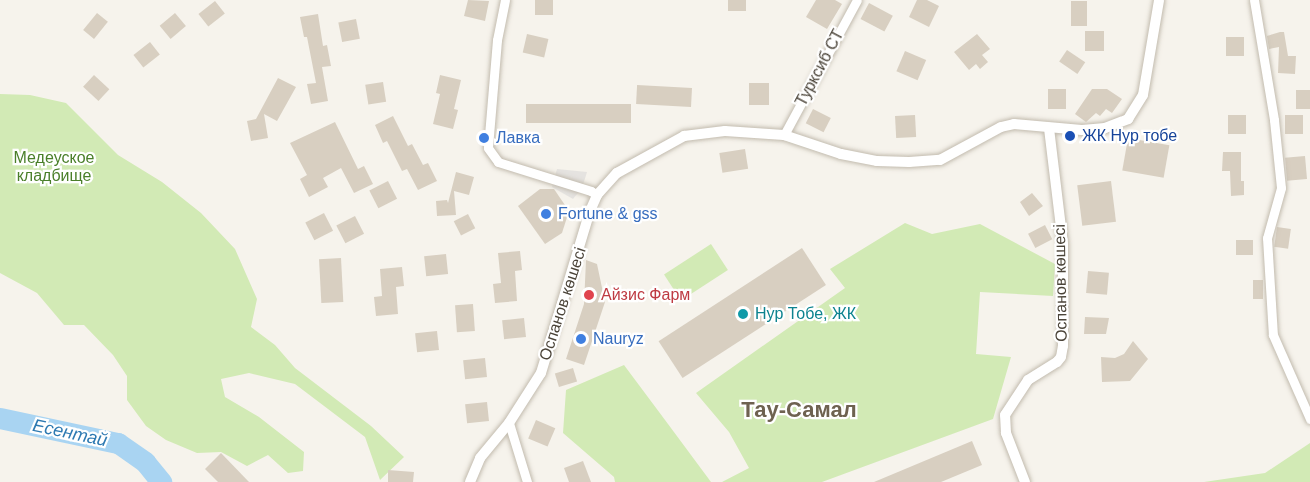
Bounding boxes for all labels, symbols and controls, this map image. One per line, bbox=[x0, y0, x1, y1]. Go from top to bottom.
street label: Турксиб СТ bbox=[792, 26, 848, 110]
place label: ЖК Нур тобе bbox=[1082, 126, 1177, 146]
place label: Лавка bbox=[496, 128, 540, 148]
marker: ЖК Нур тобе bbox=[1063, 129, 1077, 143]
marker: Лавка bbox=[477, 131, 491, 145]
park label: Медеуское кладбище bbox=[14, 148, 94, 186]
place label: Fortune & gss bbox=[558, 204, 658, 224]
marker: Fortune & gss bbox=[539, 207, 553, 221]
street label: Оспанов көшесі bbox=[1050, 224, 1072, 342]
street label: Оспанов көшесі bbox=[536, 245, 590, 363]
place label: Айзис Фарм bbox=[601, 285, 690, 305]
marker: Айзис Фарм bbox=[582, 288, 596, 302]
place label: Нур Тобе, ЖК bbox=[755, 304, 856, 324]
marker: Нур Тобе, ЖК bbox=[736, 307, 750, 321]
place label: Nauryz bbox=[593, 329, 644, 349]
marker: Nauryz bbox=[574, 332, 588, 346]
district label: Тау-Самал bbox=[741, 397, 857, 423]
water label: Есентай bbox=[31, 415, 109, 451]

